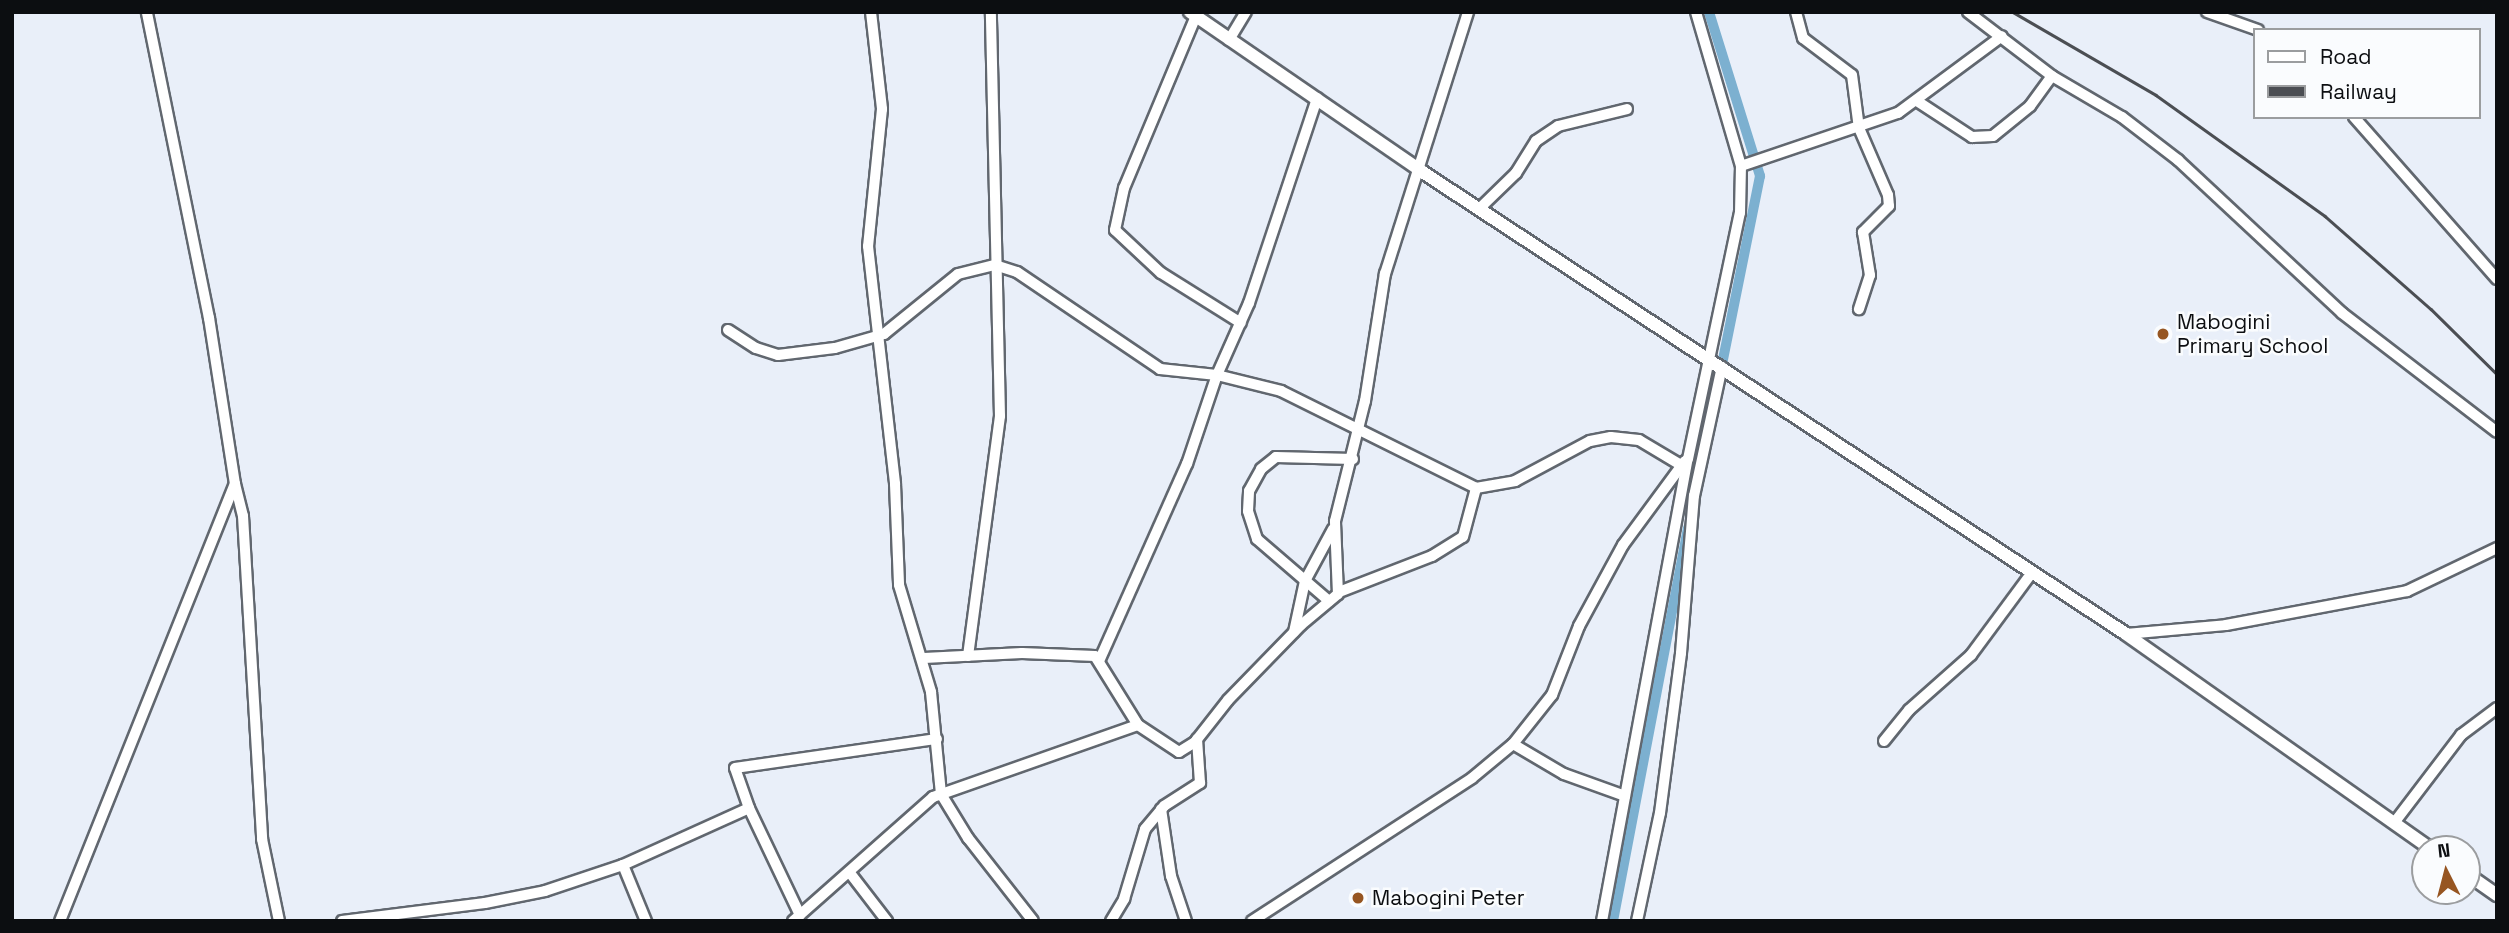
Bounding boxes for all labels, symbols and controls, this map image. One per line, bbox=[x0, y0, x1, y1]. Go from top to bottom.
legend bbox=[2254, 28, 2481, 119]
text: Road bbox=[2320, 43, 2372, 70]
text: Railway bbox=[2320, 78, 2397, 105]
place label: Mabogini Primary School bbox=[2177, 309, 2328, 359]
marker: Mabogini Primary School bbox=[2155, 326, 2171, 342]
north arrow bbox=[2411, 835, 2481, 905]
text: N bbox=[2436, 838, 2452, 864]
place label: Mabogini Peter bbox=[1372, 885, 1525, 911]
marker: Mabogini Peter bbox=[1350, 890, 1366, 906]

